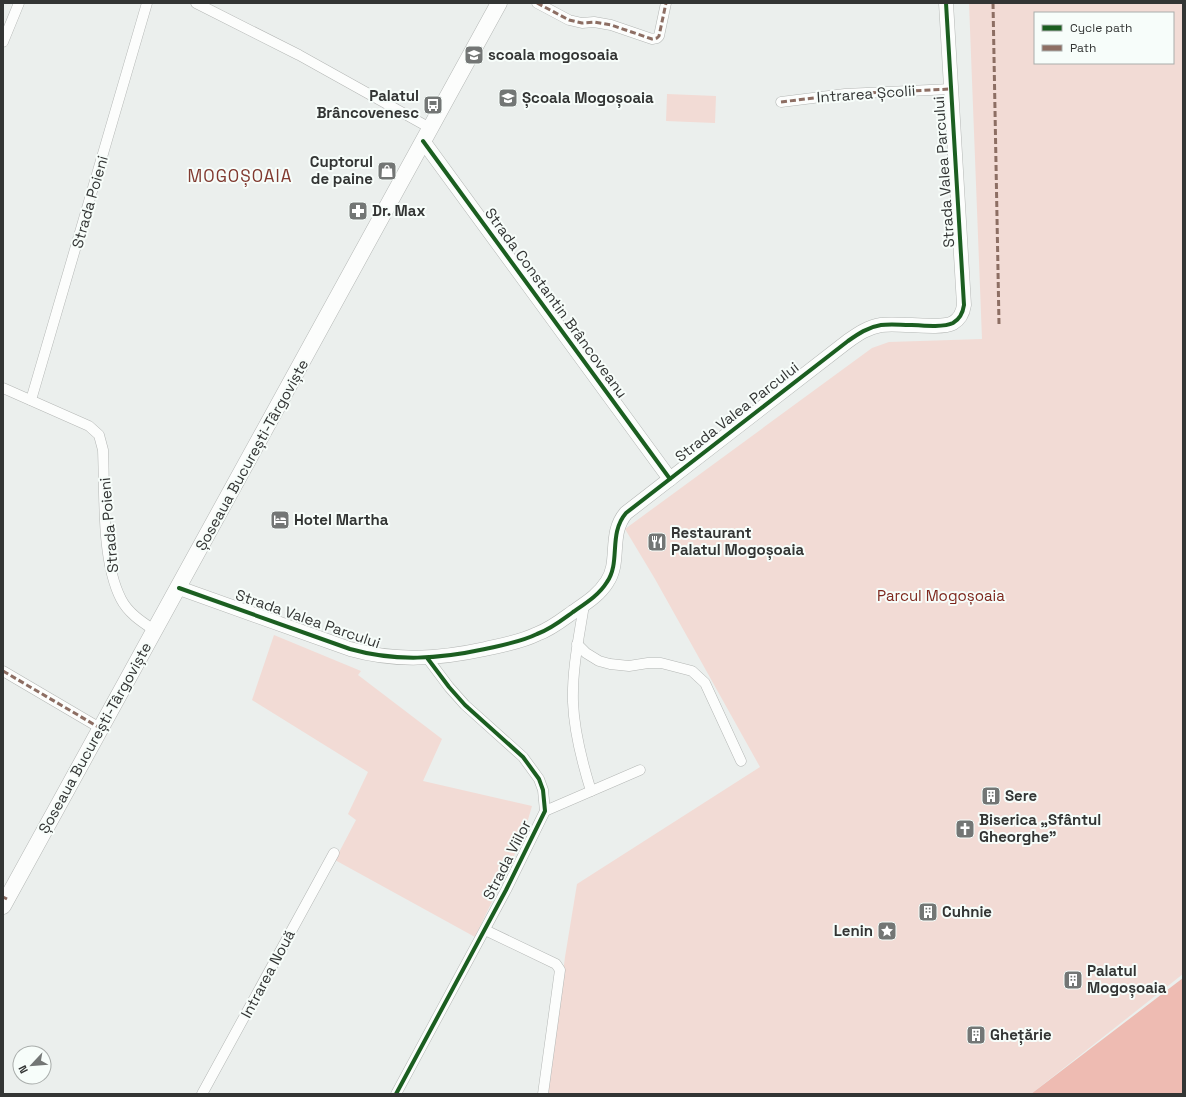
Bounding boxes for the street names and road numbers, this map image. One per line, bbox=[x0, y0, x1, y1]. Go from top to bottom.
street label: Intrarea Școlii bbox=[816, 81, 916, 106]
street label: Strada Valea Parcului bbox=[929, 96, 958, 248]
street label: Strada Poieni bbox=[67, 153, 112, 250]
street label: Strada Constantin Brâncoveanu bbox=[481, 204, 632, 402]
street label: Șoseaua București-Târgoviște bbox=[191, 356, 312, 554]
street label: Strada Valea Parcului bbox=[671, 357, 802, 466]
street label: Strada Poieni bbox=[95, 477, 122, 573]
street label: Strada Valea Parcului bbox=[233, 585, 383, 652]
street label: Șoseaua București-Târgoviște bbox=[34, 639, 155, 837]
street label: Strada Viilor bbox=[478, 816, 535, 903]
street label: Intrarea Nouă bbox=[236, 926, 299, 1021]

